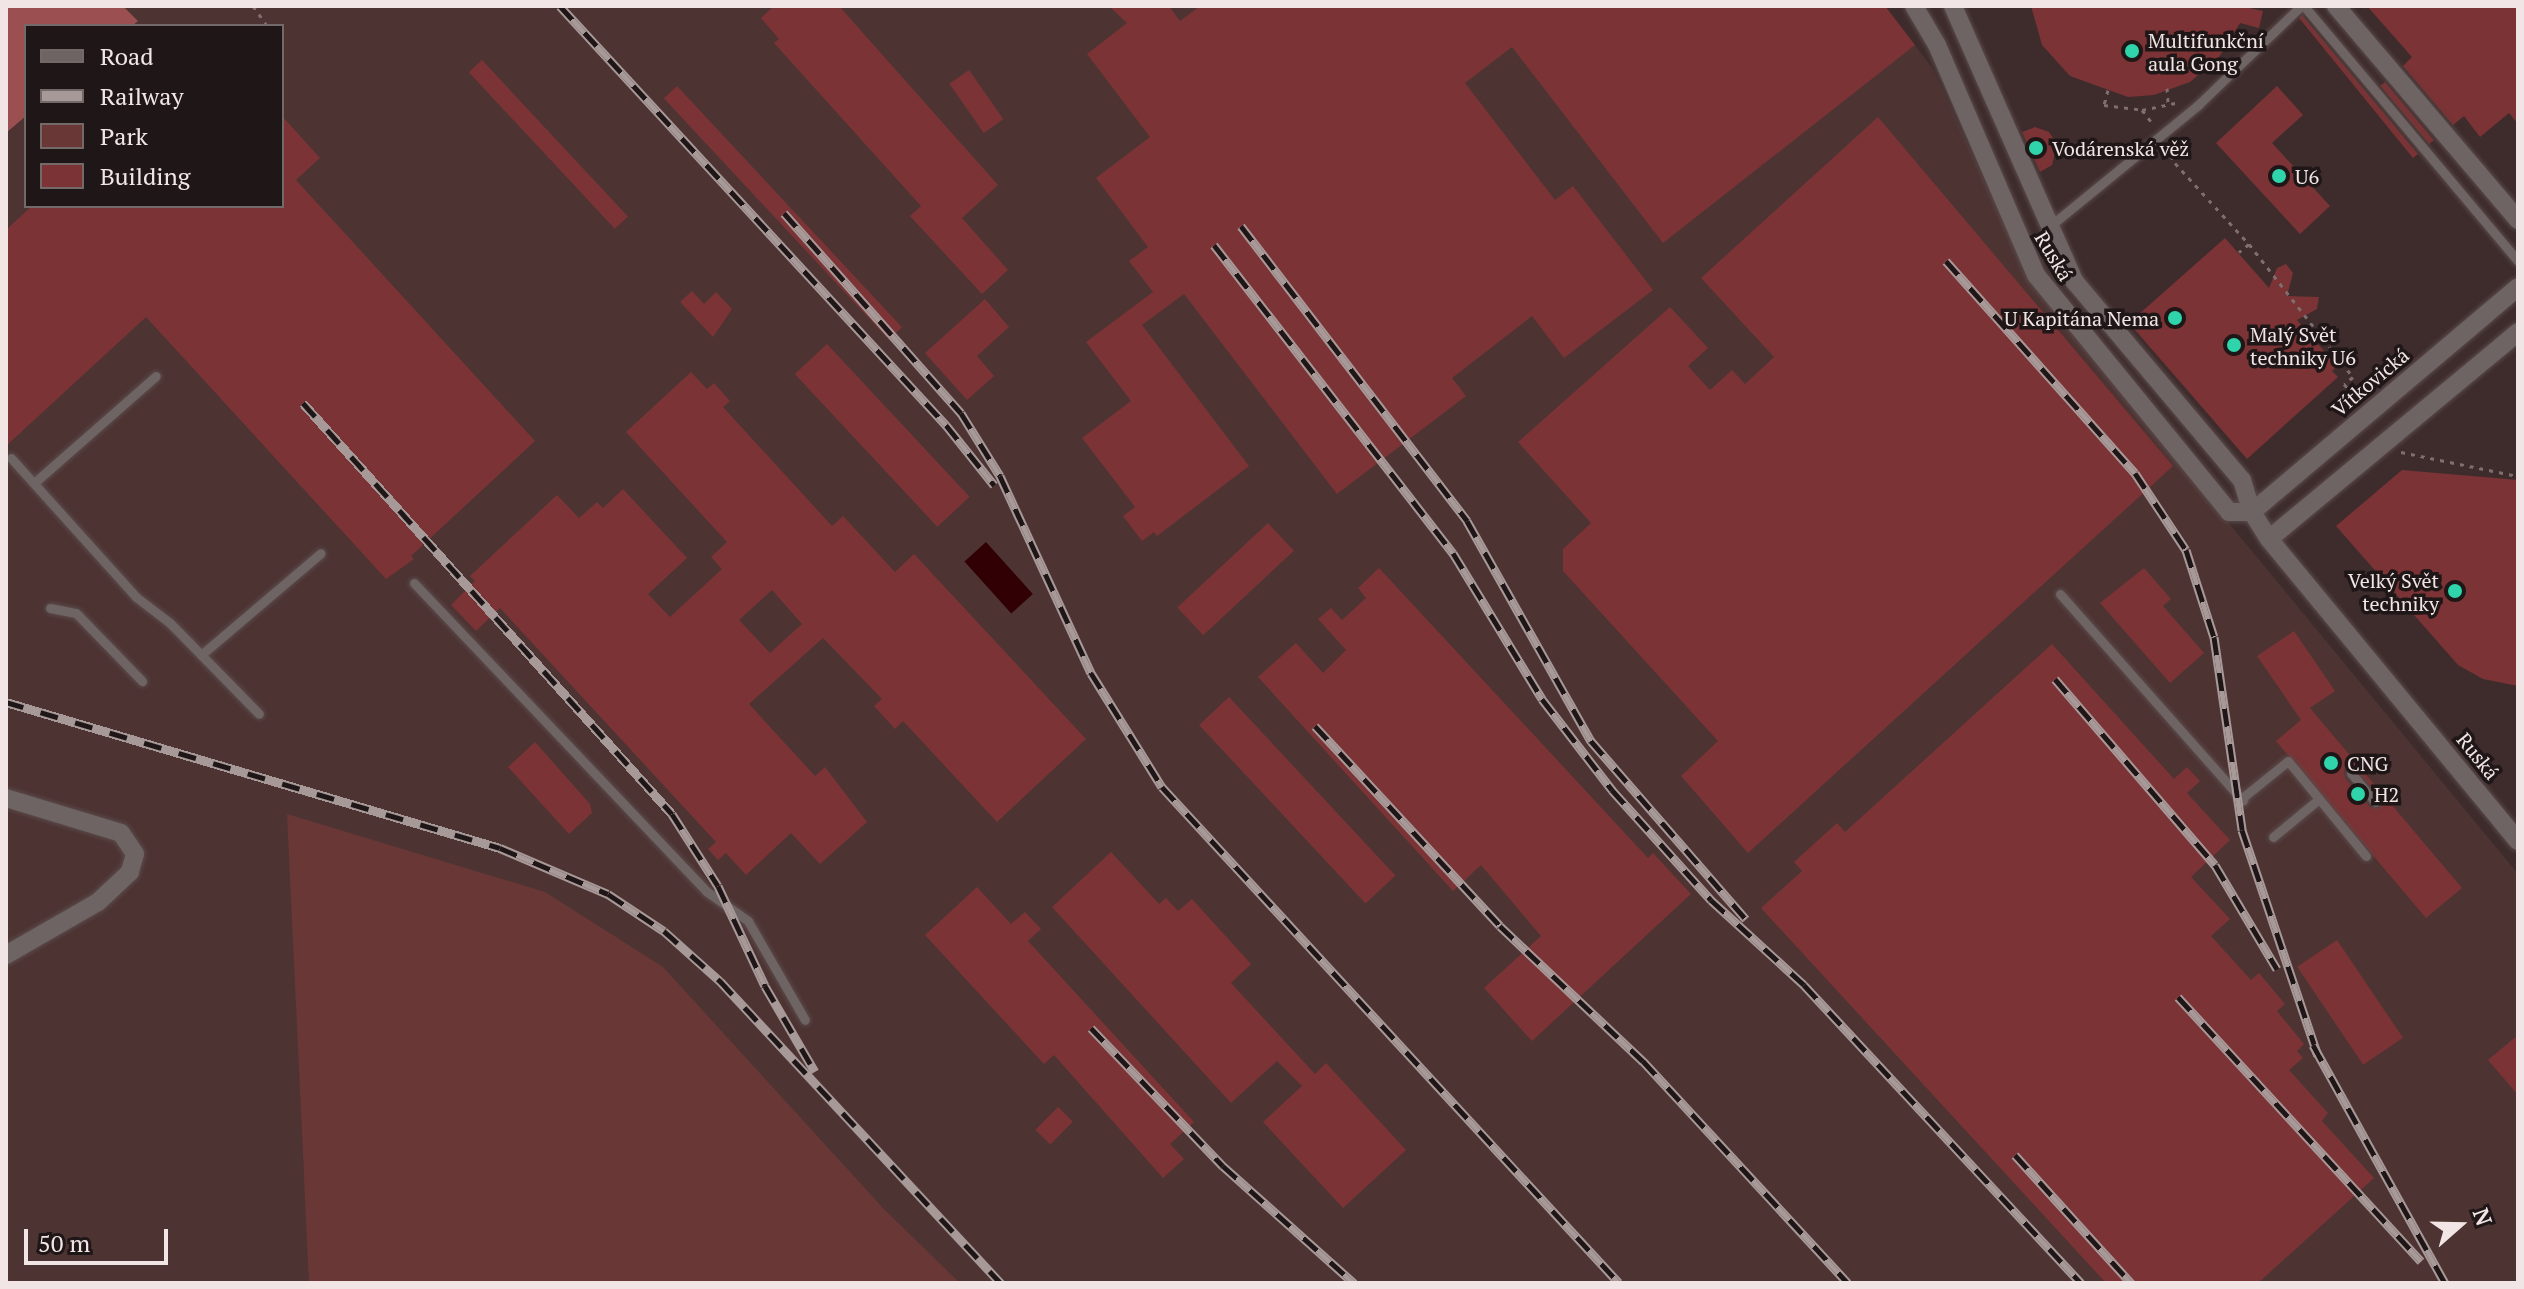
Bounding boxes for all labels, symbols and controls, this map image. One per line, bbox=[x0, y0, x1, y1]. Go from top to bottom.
legend bbox=[24, 24, 284, 208]
place label: Multifunkční aula Gong bbox=[2148, 28, 2264, 75]
text: Road bbox=[100, 40, 154, 72]
marker: Multifunkční aula Gong bbox=[2123, 42, 2141, 60]
text: Railway bbox=[100, 80, 184, 112]
text: Park bbox=[100, 120, 148, 152]
place label: Vodárenská věž bbox=[2052, 136, 2189, 160]
marker: Vodárenská věž bbox=[2027, 139, 2045, 157]
text: Building bbox=[100, 160, 190, 192]
place label: U6 bbox=[2295, 164, 2319, 188]
marker: U6 bbox=[2270, 167, 2288, 185]
street label: Ruská bbox=[2030, 227, 2078, 285]
place label: U Kapitána Nema bbox=[2004, 306, 2159, 330]
marker: U Kapitána Nema bbox=[2166, 309, 2184, 327]
place label: Malý Svět techniky U6 bbox=[2250, 322, 2356, 369]
marker: Malý Svět techniky U6 bbox=[2225, 336, 2243, 354]
street label: Vítkovická bbox=[2327, 343, 2413, 421]
place label: Velký Svět techniky bbox=[2348, 568, 2439, 615]
marker: Velký Svět techniky bbox=[2446, 582, 2464, 600]
street label: Ruská bbox=[2452, 728, 2504, 784]
place label: CNG bbox=[2347, 751, 2388, 775]
marker: CNG bbox=[2322, 754, 2340, 772]
place label: H2 bbox=[2374, 782, 2399, 806]
marker: H2 bbox=[2349, 785, 2367, 803]
north arrow bbox=[2420, 1185, 2500, 1265]
text: N bbox=[2467, 1204, 2500, 1229]
scale bar bbox=[28, 1213, 172, 1263]
text: 50 m bbox=[38, 1227, 90, 1259]

